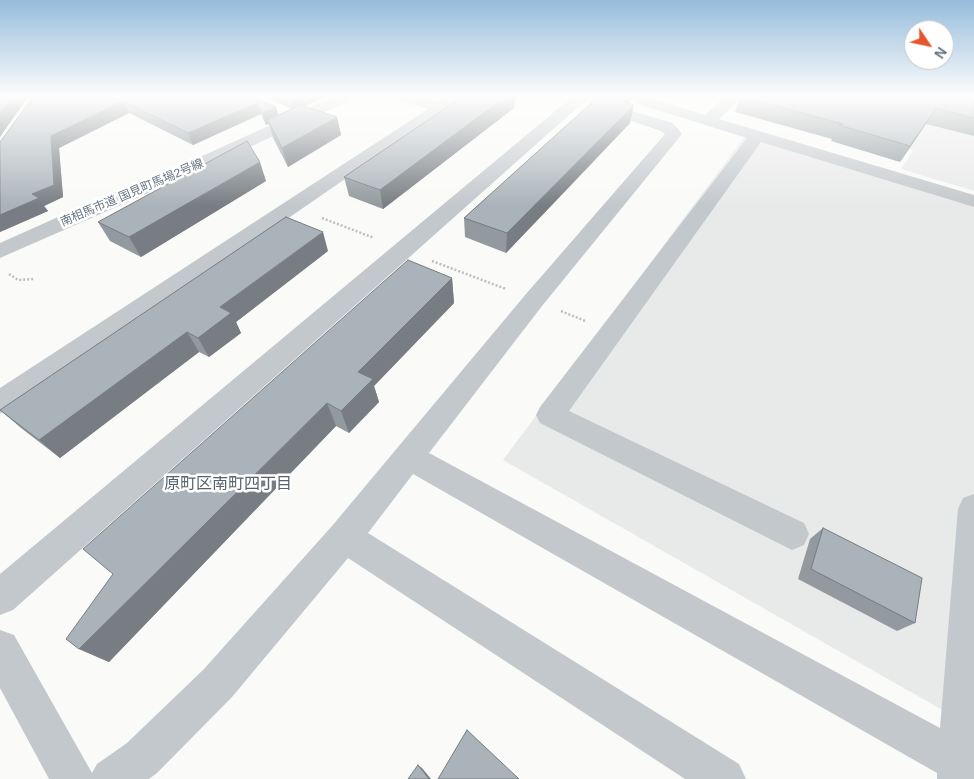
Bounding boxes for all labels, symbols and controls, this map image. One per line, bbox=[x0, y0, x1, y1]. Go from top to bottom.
north arrow bbox=[904, 20, 954, 70]
text: N bbox=[931, 44, 950, 61]
street label: 南相馬市道 国見町馬場2号線 bbox=[58, 156, 206, 230]
district label: 原町区南町四丁目 bbox=[164, 475, 292, 495]

